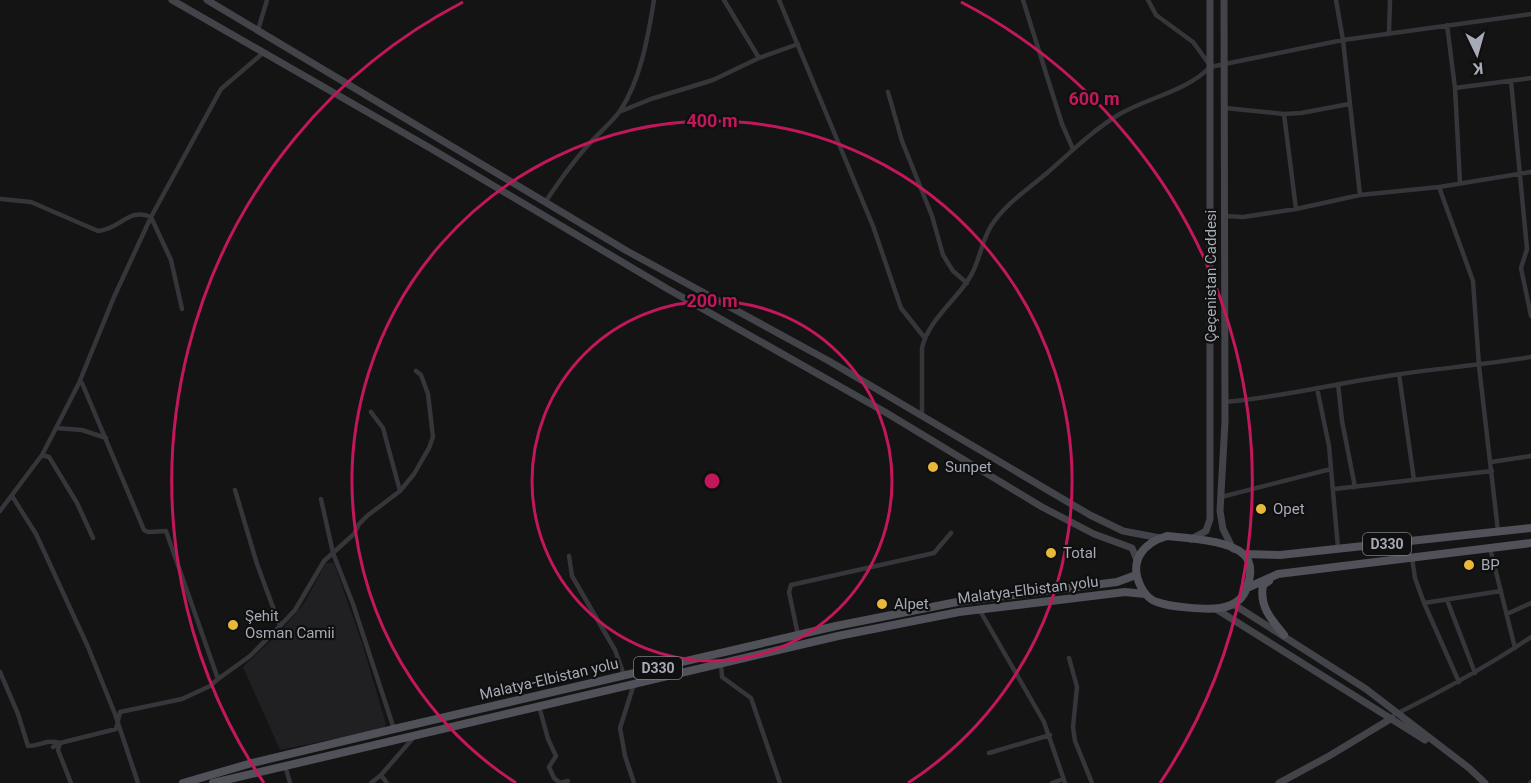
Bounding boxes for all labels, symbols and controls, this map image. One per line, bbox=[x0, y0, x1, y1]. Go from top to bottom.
north arrow bbox=[1447, 24, 1507, 84]
text: K bbox=[1472, 59, 1484, 78]
text: 600 m bbox=[1068, 88, 1120, 109]
text: 400 m bbox=[686, 110, 738, 131]
street label: Çeçenistan Caddesi bbox=[1202, 210, 1220, 342]
text: 200 m bbox=[686, 290, 738, 311]
place label: Sunpet bbox=[945, 458, 992, 476]
marker: Sunpet bbox=[926, 460, 940, 474]
centre of rings bbox=[702, 471, 722, 491]
place label: Opet bbox=[1273, 500, 1305, 518]
marker: Opet bbox=[1254, 502, 1268, 516]
road number: D330 bbox=[1363, 533, 1411, 555]
place label: Total bbox=[1063, 544, 1097, 562]
marker: Total bbox=[1044, 546, 1058, 560]
place label: BP bbox=[1481, 556, 1500, 574]
marker: BP bbox=[1462, 558, 1476, 572]
street label: Malatya-Elbistan yolu bbox=[957, 572, 1099, 608]
place label: Alpet bbox=[894, 595, 929, 613]
marker: Alpet bbox=[875, 597, 889, 611]
place label: Şehit Osman Camii bbox=[245, 607, 335, 642]
marker: Şehit Osman Camii bbox=[226, 618, 240, 632]
street label: Malatya-Elbistan yolu bbox=[478, 654, 620, 704]
road number: D330 bbox=[634, 657, 682, 679]

